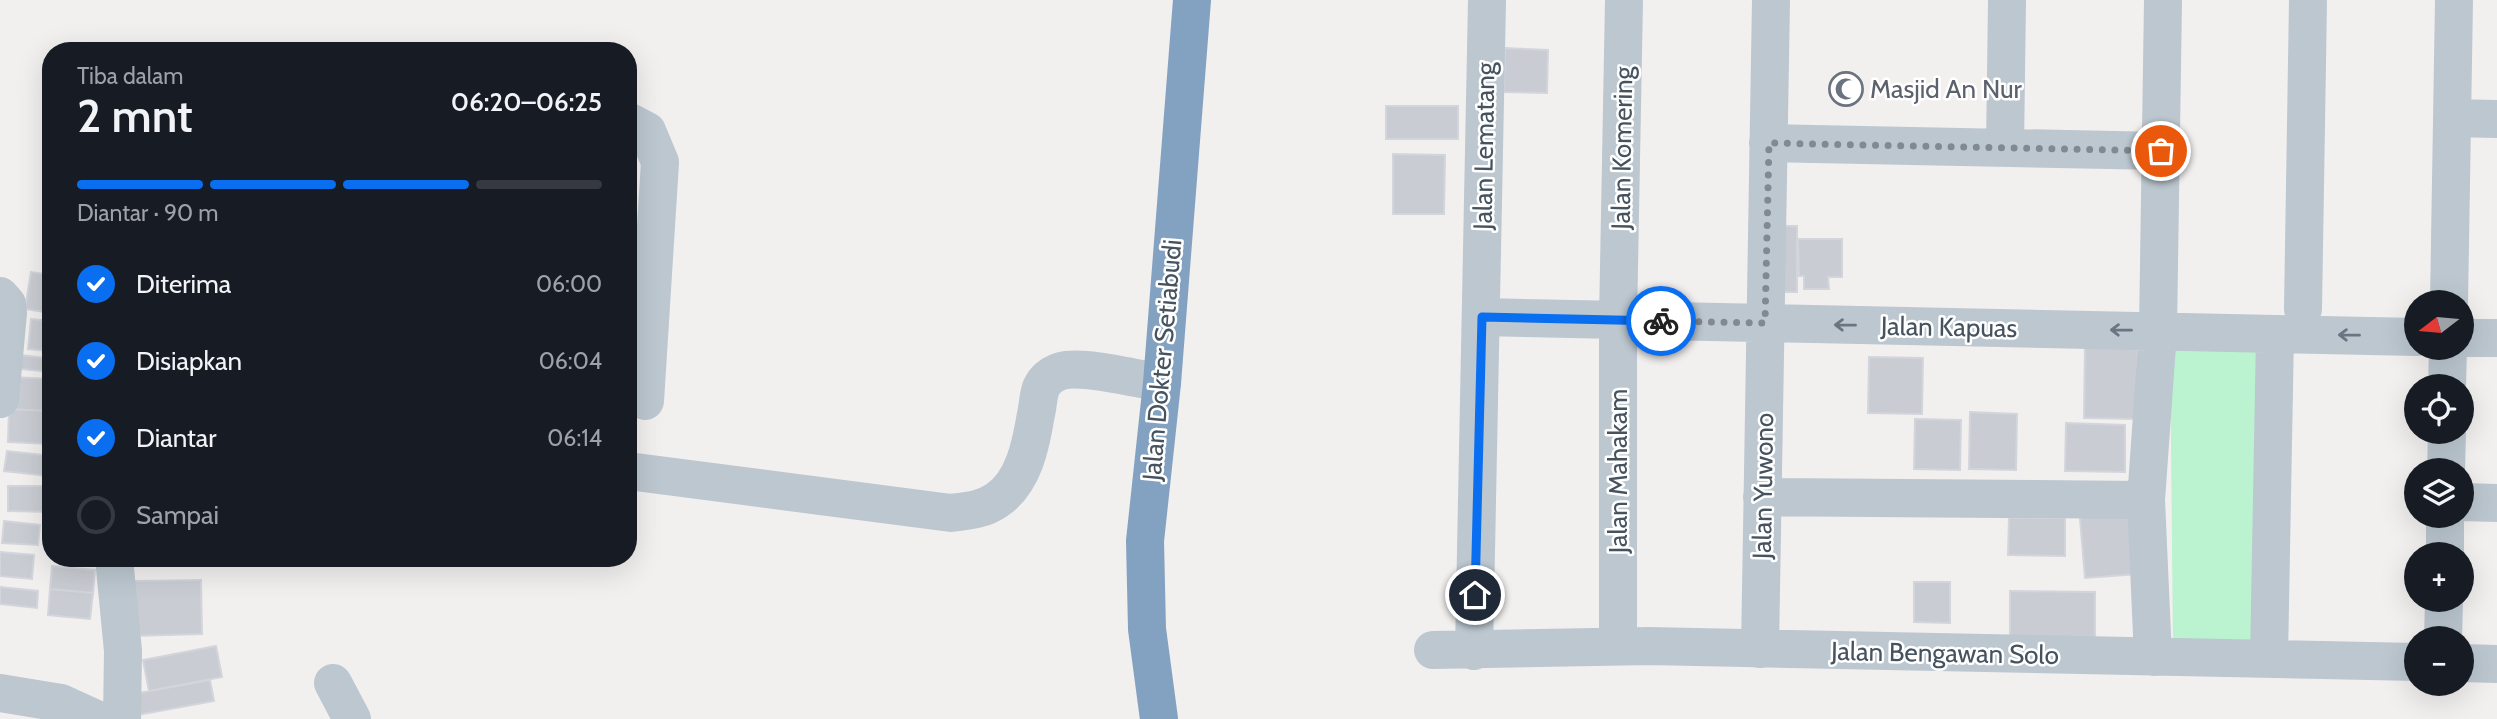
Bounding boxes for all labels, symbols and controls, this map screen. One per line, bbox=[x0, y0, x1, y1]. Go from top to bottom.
street label: Jalan Lematang bbox=[1467, 61, 1501, 231]
text: Tiba dalam bbox=[77, 62, 183, 90]
street label: Jalan Komering bbox=[1605, 65, 1639, 231]
mosque icon: Masjid An Nur bbox=[1827, 70, 1865, 108]
place label: Masjid An Nur bbox=[1870, 73, 2023, 105]
text: 06:20–06:25 bbox=[451, 86, 602, 118]
text: 2 mnt bbox=[77, 88, 193, 144]
pin bbox=[2131, 121, 2191, 181]
icon: bag bbox=[2142, 132, 2180, 170]
text: Diantar · 90 m bbox=[77, 199, 219, 227]
street label: Jalan Dokter Setiabudi bbox=[1135, 238, 1188, 483]
icon: check bbox=[77, 265, 115, 303]
text: Diterima bbox=[136, 268, 231, 300]
text: 06:00 bbox=[536, 270, 602, 298]
courier bbox=[1626, 286, 1696, 356]
north arrow bbox=[2404, 290, 2474, 360]
map controls bbox=[2404, 290, 2474, 696]
icon: bike bbox=[1642, 302, 1680, 340]
street label: Jalan Kapuas bbox=[1880, 310, 2018, 344]
one-way arrow bbox=[1833, 318, 1856, 332]
one-way arrow bbox=[2110, 324, 2133, 337]
one-way arrow bbox=[2337, 328, 2360, 342]
icon: check bbox=[77, 342, 115, 380]
text: Disiapkan bbox=[136, 345, 242, 377]
text: 06:04 bbox=[539, 347, 602, 375]
button: locate bbox=[2404, 374, 2474, 444]
street label: Jalan Mahakam bbox=[1602, 389, 1634, 554]
street label: Jalan Yuwono bbox=[1746, 413, 1780, 560]
icon: check bbox=[77, 419, 115, 457]
text: Diantar bbox=[136, 422, 217, 454]
text: 06:14 bbox=[547, 424, 602, 452]
button: layers bbox=[2404, 458, 2474, 528]
text: Sampai bbox=[136, 499, 219, 531]
button: + bbox=[2404, 542, 2474, 612]
pin bbox=[1445, 565, 1505, 625]
icon: home bbox=[1456, 576, 1494, 614]
button: − bbox=[2404, 626, 2474, 696]
street label: Jalan Bengawan Solo bbox=[1830, 635, 2059, 671]

